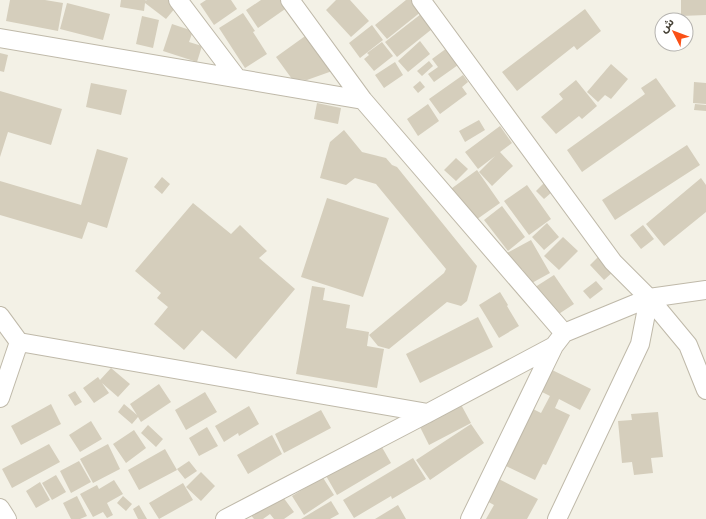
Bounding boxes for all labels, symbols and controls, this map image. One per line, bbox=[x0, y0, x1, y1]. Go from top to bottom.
north arrow bbox=[654, 12, 694, 52]
text: ش bbox=[657, 16, 677, 36]

